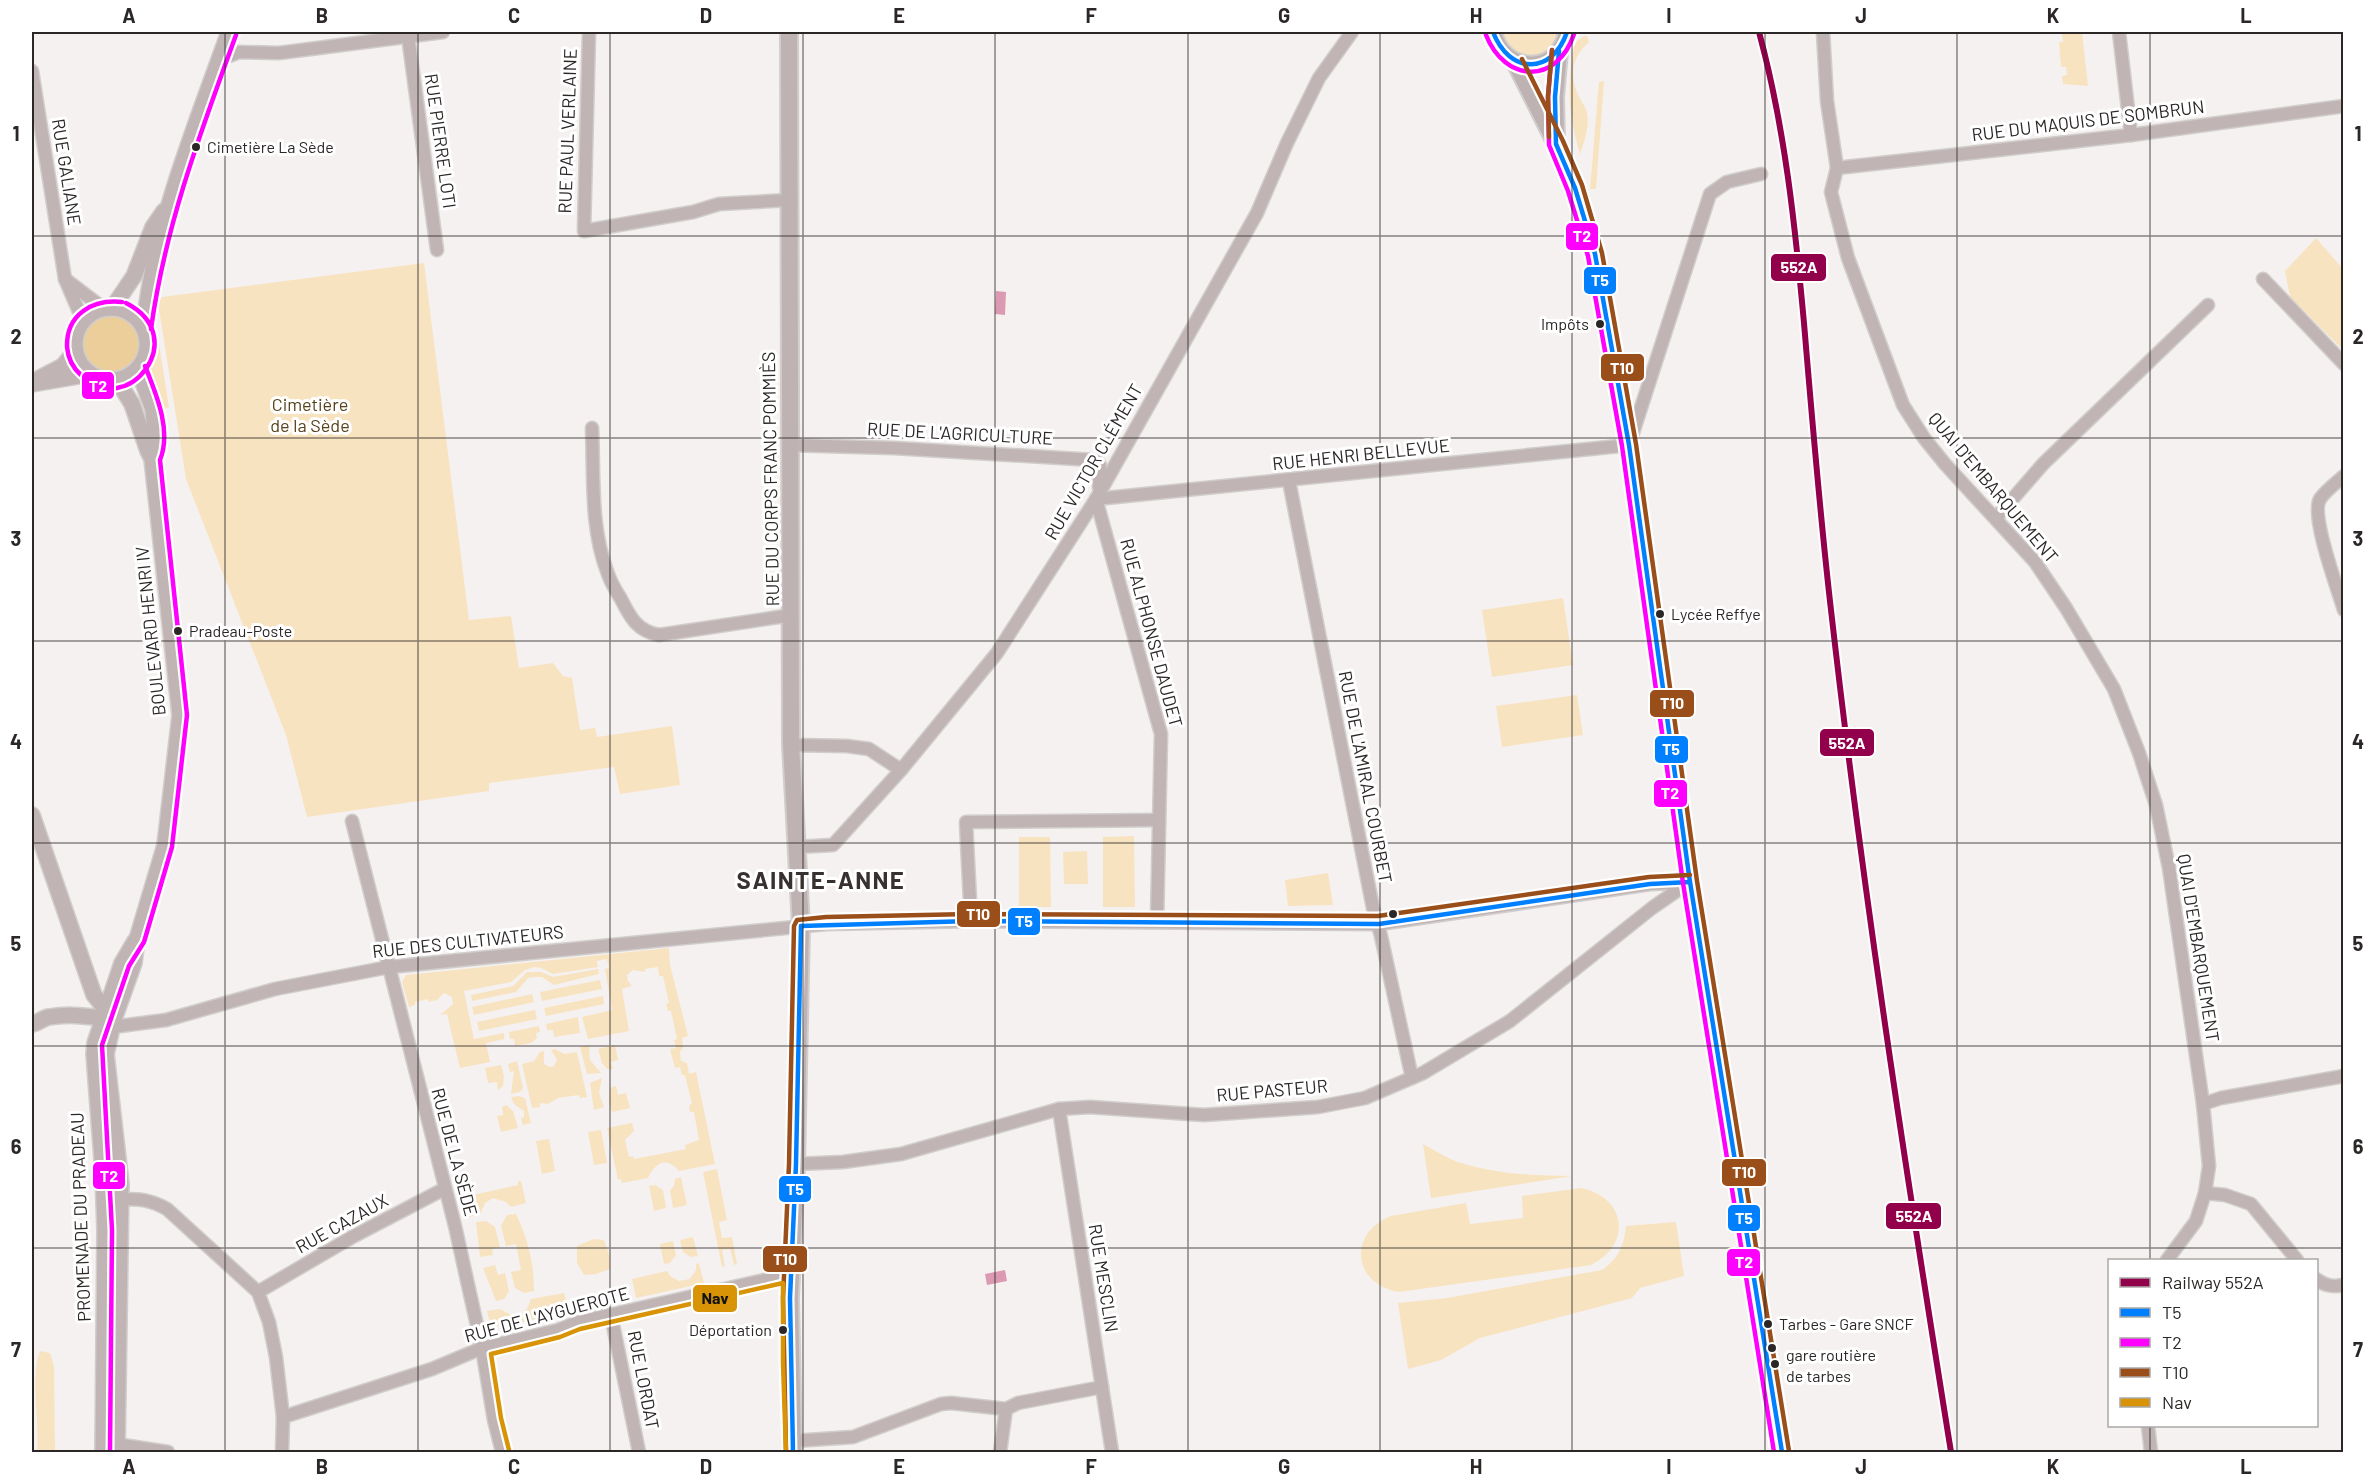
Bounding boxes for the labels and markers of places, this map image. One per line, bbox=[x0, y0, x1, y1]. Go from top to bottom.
place label: Cimetière La Sède bbox=[207, 137, 334, 156]
marker: Cimetière La Sède bbox=[190, 141, 202, 153]
place label: Impôts bbox=[1541, 314, 1589, 333]
marker: Impôts bbox=[1594, 318, 1606, 330]
place label: Lycée Reffye bbox=[1671, 604, 1761, 623]
marker: Lycée Reffye bbox=[1654, 608, 1666, 620]
place label: Pradeau-Poste bbox=[189, 621, 292, 640]
marker: Pradeau-Poste bbox=[172, 625, 184, 637]
unlabelled marker bbox=[1387, 908, 1399, 920]
place label: Tarbes - Gare SNCF bbox=[1779, 1314, 1914, 1333]
marker: Tarbes - Gare SNCF bbox=[1762, 1318, 1774, 1330]
place label: Déportation bbox=[689, 1320, 772, 1339]
marker: Déportation bbox=[777, 1324, 789, 1336]
unlabelled marker bbox=[1766, 1342, 1778, 1354]
place label: gare routière de tarbes bbox=[1786, 1345, 1876, 1385]
marker: gare routière de tarbes bbox=[1769, 1358, 1781, 1370]

